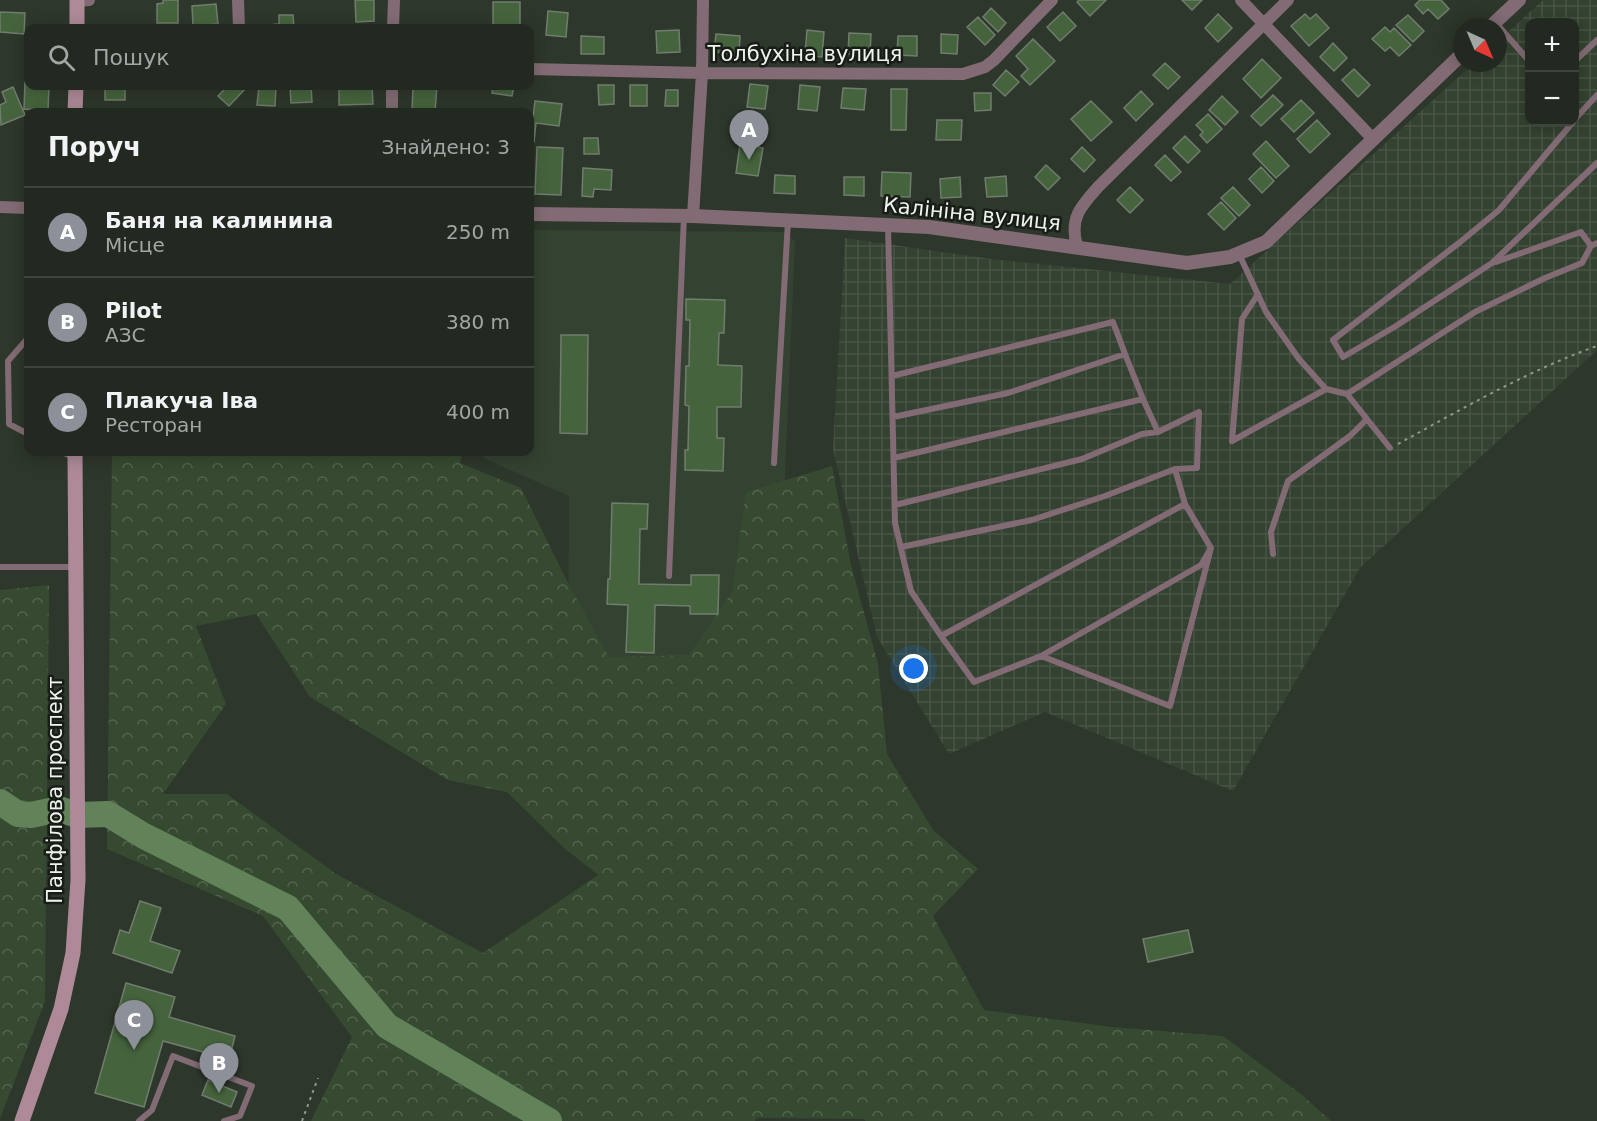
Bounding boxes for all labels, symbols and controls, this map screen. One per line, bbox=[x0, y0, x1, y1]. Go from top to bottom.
north arrow bbox=[1453, 18, 1507, 72]
map controls bbox=[1525, 18, 1579, 126]
button: + bbox=[1525, 18, 1579, 72]
search box bbox=[24, 24, 534, 90]
icon: search bbox=[45, 41, 78, 74]
street label: Толбухіна вулиця bbox=[707, 42, 902, 66]
text: Пошук bbox=[93, 45, 169, 70]
button: − bbox=[1525, 72, 1579, 126]
pin: A bbox=[730, 110, 768, 160]
text: Поруч bbox=[48, 132, 141, 162]
text: Знайдено: 3 bbox=[382, 135, 510, 159]
street label: Калініна вулиця bbox=[882, 193, 1062, 235]
text: Баня на калинина bbox=[105, 208, 333, 233]
text: A bbox=[60, 220, 75, 244]
text: 250 m bbox=[446, 220, 510, 244]
text: Місце bbox=[105, 233, 165, 257]
text: Pilot bbox=[105, 298, 162, 323]
text: B bbox=[60, 310, 75, 334]
text: 380 m bbox=[446, 310, 510, 334]
text: АЗС bbox=[105, 323, 145, 347]
text: Плакуча Іва bbox=[105, 388, 258, 413]
text: C bbox=[60, 400, 75, 424]
text: 400 m bbox=[446, 400, 510, 424]
text: Ресторан bbox=[105, 413, 202, 437]
your location bbox=[899, 654, 928, 683]
street label: Панфілова проспект bbox=[43, 676, 67, 904]
pin: C bbox=[114, 1000, 154, 1050]
pin: B bbox=[200, 1044, 238, 1093]

